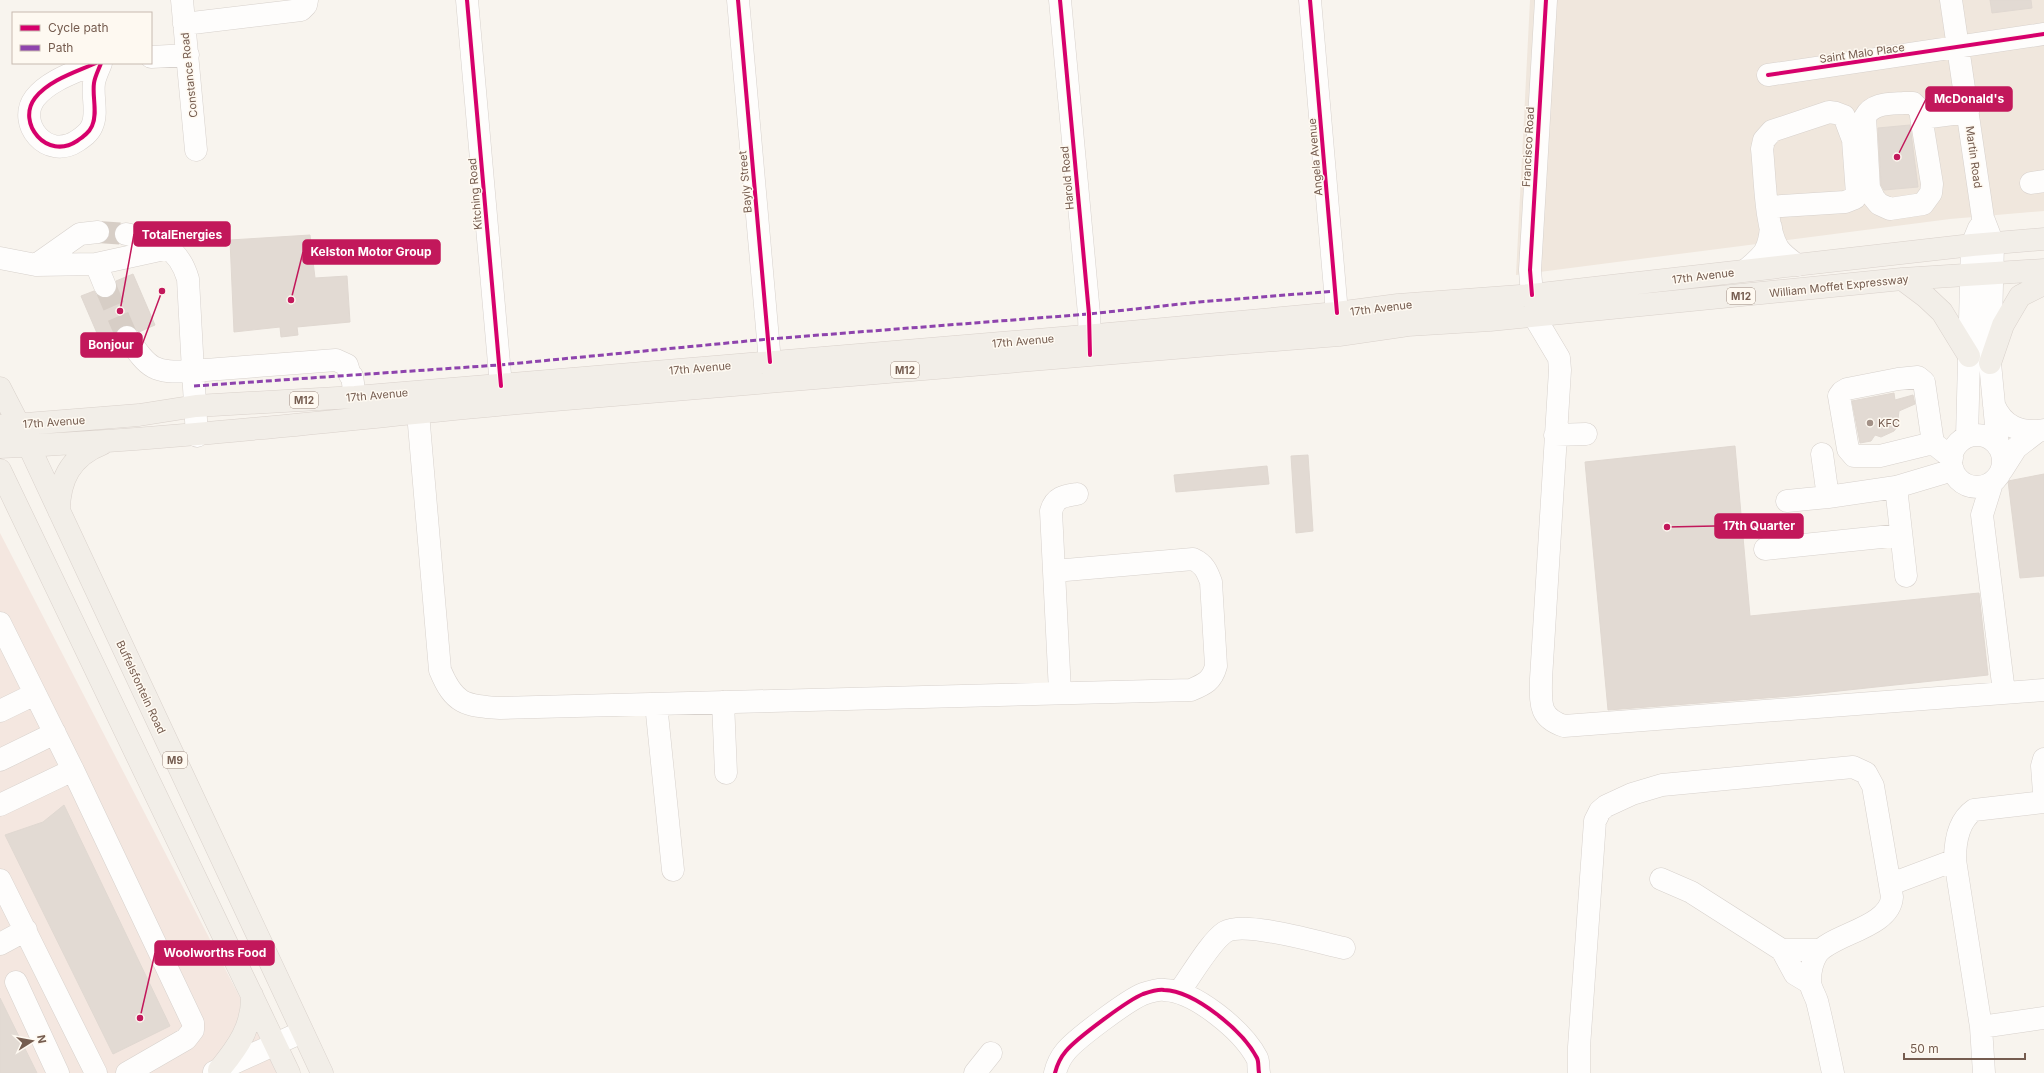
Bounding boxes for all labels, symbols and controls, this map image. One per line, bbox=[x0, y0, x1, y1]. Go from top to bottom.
legend bbox=[12, 12, 152, 64]
text: Cycle path bbox=[48, 20, 109, 35]
street label: Constance Road bbox=[178, 32, 200, 118]
text: Path bbox=[48, 40, 73, 55]
street label: Saint Malo Place bbox=[1818, 40, 1906, 66]
callout: McDonald's bbox=[1926, 87, 2012, 111]
text: McDonald's bbox=[1934, 91, 2004, 106]
street label: Francisco Road bbox=[1519, 107, 1537, 187]
street label: Angela Avenue bbox=[1305, 118, 1325, 196]
street label: Martin Road bbox=[1963, 125, 1985, 189]
street label: Harold Road bbox=[1057, 146, 1077, 210]
street label: Bayly Street bbox=[735, 150, 755, 214]
street label: Kitching Road bbox=[465, 158, 485, 230]
callout: TotalEnergies bbox=[134, 222, 230, 246]
text: TotalEnergies bbox=[142, 227, 222, 242]
callout: Kelston Motor Group bbox=[303, 240, 440, 264]
text: Kelston Motor Group bbox=[310, 244, 432, 259]
street label: 17th Avenue bbox=[1671, 265, 1735, 287]
street label: William Moffet Expressway bbox=[1769, 272, 1909, 300]
road number: M12 bbox=[1727, 288, 1755, 304]
street label: 17th Avenue bbox=[1349, 297, 1413, 319]
street label: 17th Avenue bbox=[991, 331, 1055, 351]
callout: Bonjour bbox=[81, 333, 142, 357]
text: Bonjour bbox=[88, 337, 134, 352]
street label: 17th Avenue bbox=[668, 358, 732, 378]
road number: M12 bbox=[891, 362, 919, 378]
street label: 17th Avenue bbox=[345, 385, 409, 405]
road number: M12 bbox=[290, 392, 318, 408]
street label: 17th Avenue bbox=[22, 413, 86, 431]
place label: KFC bbox=[1878, 416, 1900, 430]
marker: KFC bbox=[1865, 418, 1875, 428]
callout: 17th Quarter bbox=[1715, 514, 1803, 538]
text: 17th Quarter bbox=[1723, 518, 1795, 533]
street label: Buffelsfontein Road bbox=[113, 638, 169, 736]
road number: M9 bbox=[163, 752, 187, 768]
callout: Woolworths Food bbox=[155, 941, 274, 965]
text: Woolworths Food bbox=[164, 945, 266, 960]
north arrow bbox=[12, 1021, 52, 1061]
text: N bbox=[34, 1034, 49, 1045]
scale bar bbox=[1904, 1035, 2025, 1061]
text: 50 m bbox=[1910, 1041, 1939, 1056]

